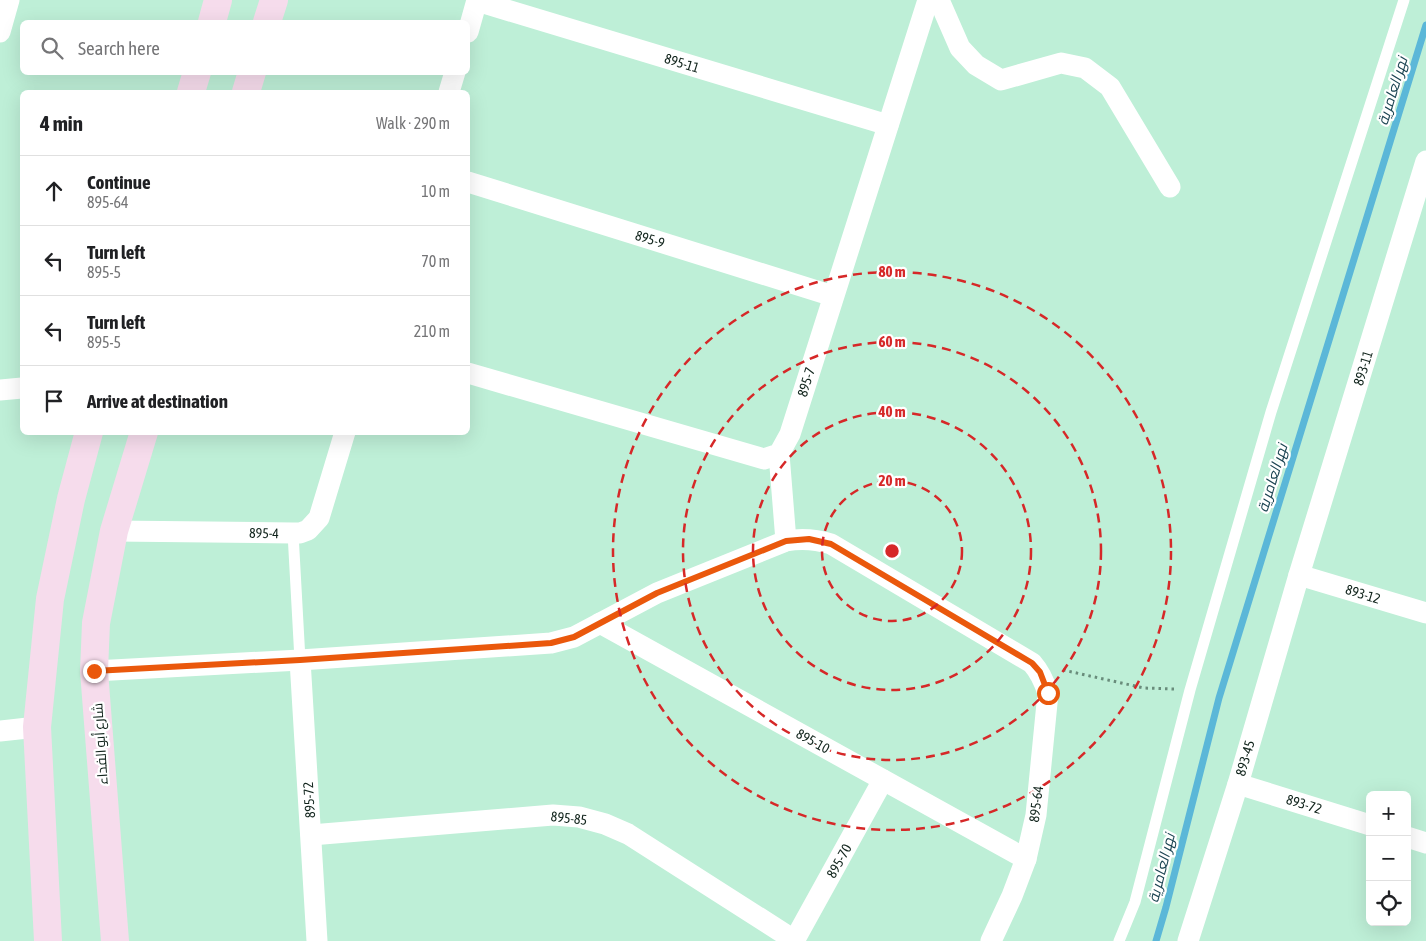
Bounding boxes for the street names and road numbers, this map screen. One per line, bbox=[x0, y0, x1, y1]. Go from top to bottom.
street label: 895-11 bbox=[663, 50, 701, 76]
street label: 895-9 bbox=[633, 227, 667, 251]
street label: 893-11 bbox=[1350, 349, 1376, 387]
street label: 895-7 bbox=[794, 365, 818, 399]
street label: 895-4 bbox=[249, 525, 279, 541]
street label: 893-12 bbox=[1344, 581, 1382, 607]
street label: شارع أبو الفداء bbox=[88, 702, 112, 786]
street label: 895-10 bbox=[794, 725, 833, 757]
street label: 893-45 bbox=[1232, 738, 1258, 778]
street label: 895-72 bbox=[300, 781, 318, 819]
street label: 895-64 bbox=[1026, 785, 1046, 823]
street label: 893-72 bbox=[1284, 791, 1324, 817]
street label: 895-85 bbox=[550, 808, 588, 828]
street label: 895-70 bbox=[823, 841, 855, 881]

